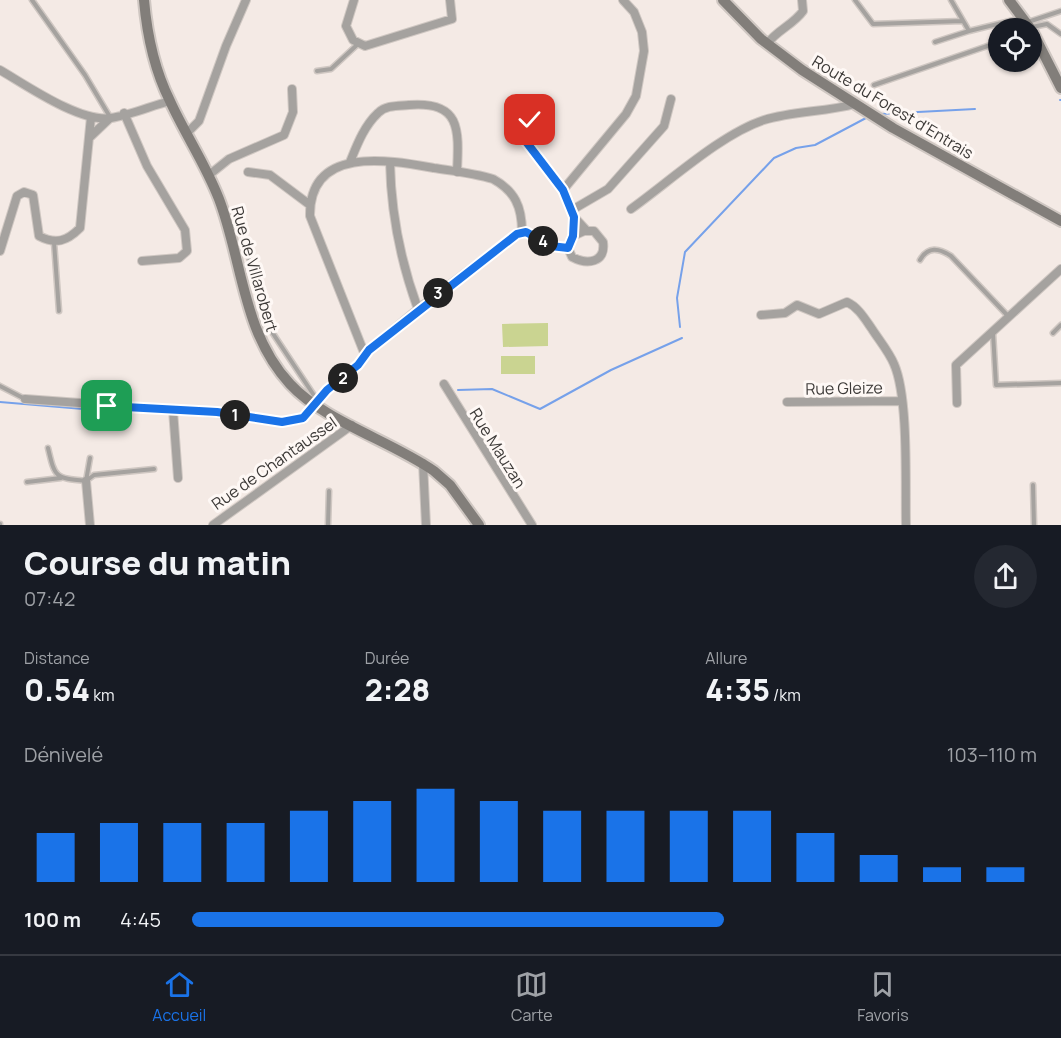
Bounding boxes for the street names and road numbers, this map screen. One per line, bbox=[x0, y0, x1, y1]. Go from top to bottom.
street label: Route du Forest d'Entrais bbox=[808, 50, 978, 164]
street label: Rue de Villarobert bbox=[227, 204, 283, 334]
street label: Rue Gleize bbox=[805, 376, 883, 400]
street label: Rue Mauzan bbox=[465, 404, 531, 492]
street label: Rue de Chantaussel bbox=[207, 411, 341, 515]

